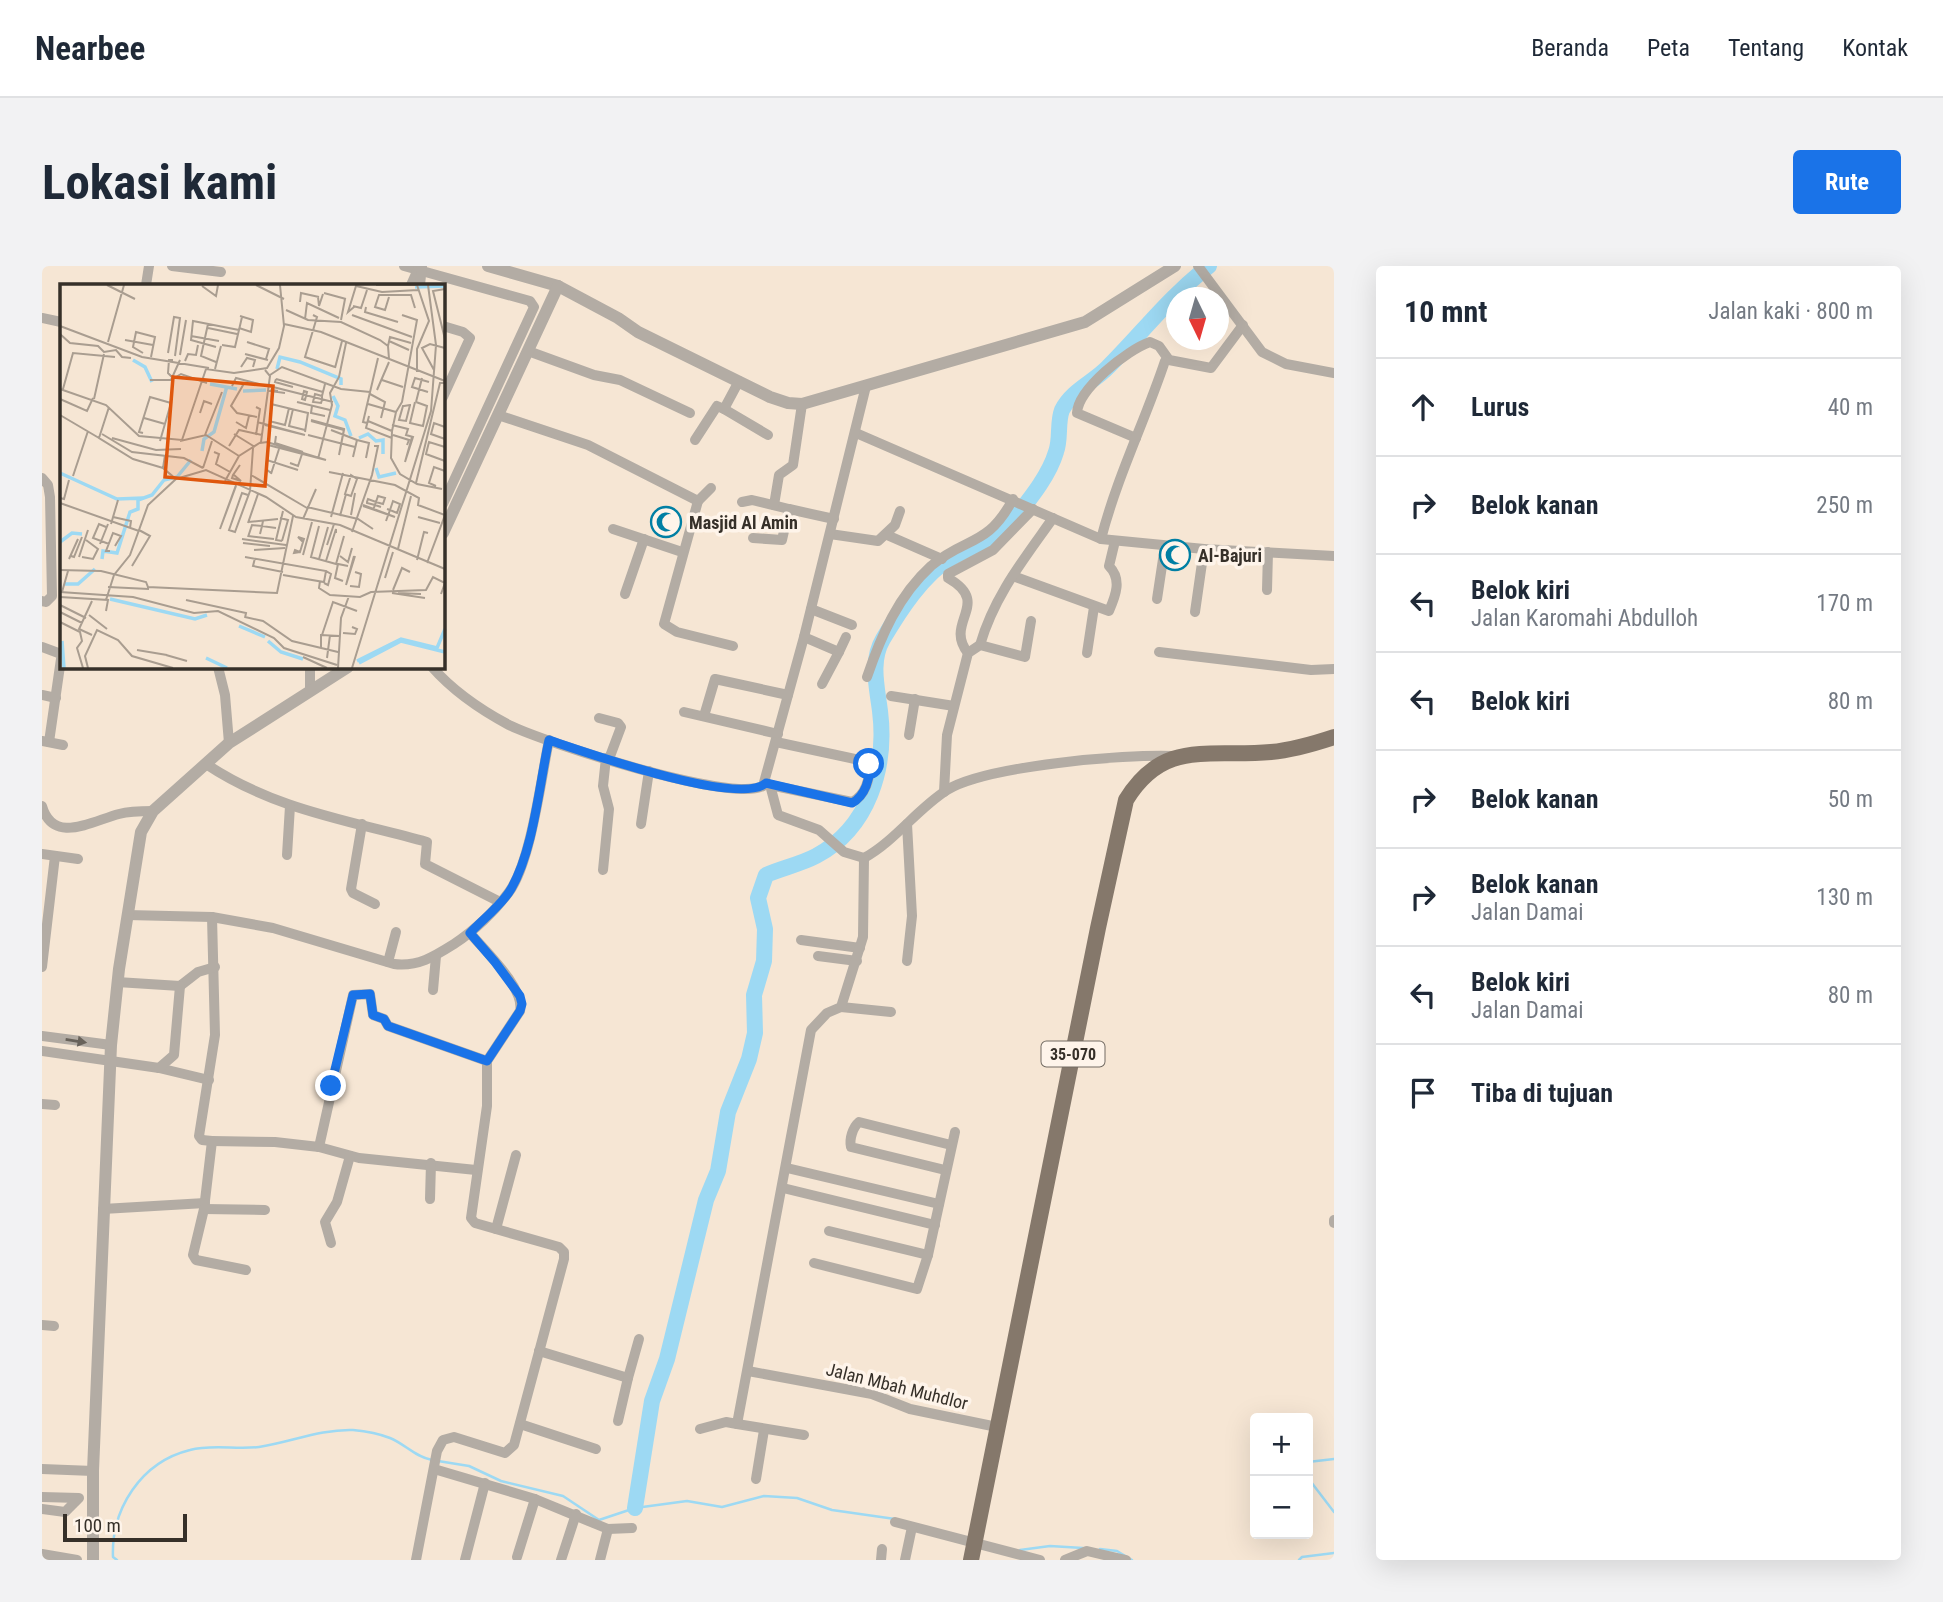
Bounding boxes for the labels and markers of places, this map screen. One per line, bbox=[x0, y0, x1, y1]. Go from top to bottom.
mosque icon: Masjid Al Amin bbox=[649, 505, 683, 539]
place label: Masjid Al Amin bbox=[689, 512, 798, 533]
mosque icon: Al-Bajuri bbox=[1158, 538, 1192, 572]
place label: Al-Bajuri bbox=[1198, 545, 1262, 566]

